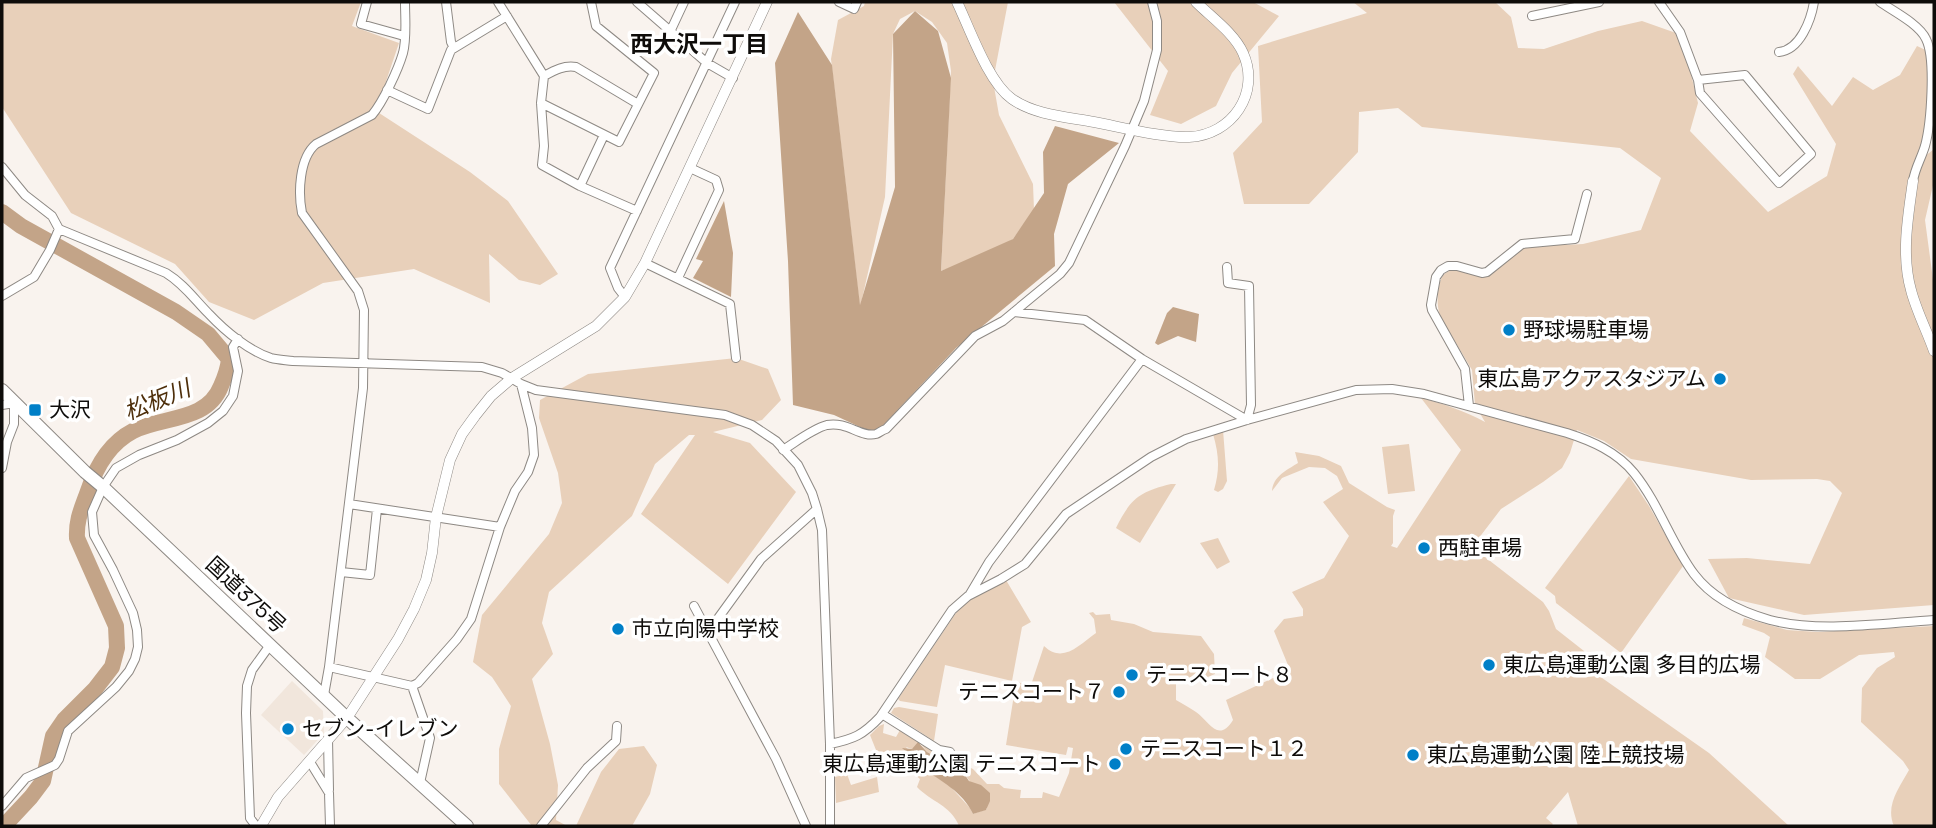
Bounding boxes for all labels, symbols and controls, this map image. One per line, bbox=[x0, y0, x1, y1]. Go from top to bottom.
district label: 西大沢一丁目 bbox=[630, 29, 768, 59]
place label: 野球場駐車場 bbox=[1523, 316, 1649, 343]
marker: 野球場駐車場 bbox=[1501, 322, 1517, 338]
place label: 東広島アクアスタジアム bbox=[1478, 365, 1706, 392]
marker: 東広島アクアスタジアム bbox=[1712, 371, 1728, 387]
water label: 松板川 bbox=[119, 372, 197, 427]
place label: 大沢 bbox=[49, 396, 91, 423]
marker: 大沢 bbox=[27, 402, 43, 418]
place label: 西駐車場 bbox=[1438, 534, 1522, 561]
marker: 西駐車場 bbox=[1416, 540, 1432, 556]
street label: 国道375号 bbox=[201, 551, 292, 639]
place label: 市立向陽中学校 bbox=[632, 615, 779, 642]
marker: 市立向陽中学校 bbox=[610, 621, 626, 637]
place label: 東広島運動公園 多目的広場 bbox=[1503, 651, 1760, 678]
marker: 東広島運動公園 多目的広場 bbox=[1481, 657, 1497, 673]
place label: テニスコート８ bbox=[1146, 661, 1293, 688]
marker: テニスコート８ bbox=[1124, 667, 1140, 683]
place label: テニスコート７ bbox=[958, 678, 1105, 705]
marker: テニスコート７ bbox=[1111, 684, 1127, 700]
place label: セブン-イレブン bbox=[302, 715, 459, 742]
marker: セブン-イレブン bbox=[280, 721, 296, 737]
place label: テニスコート１２ bbox=[1140, 735, 1308, 762]
marker: テニスコート１２ bbox=[1118, 741, 1134, 757]
place label: 東広島運動公園 陸上競技場 bbox=[1427, 741, 1684, 768]
marker: 東広島運動公園 陸上競技場 bbox=[1405, 747, 1421, 763]
place label: 東広島運動公園 テニスコート bbox=[823, 750, 1101, 777]
marker: 東広島運動公園 テニスコート bbox=[1107, 756, 1123, 772]

